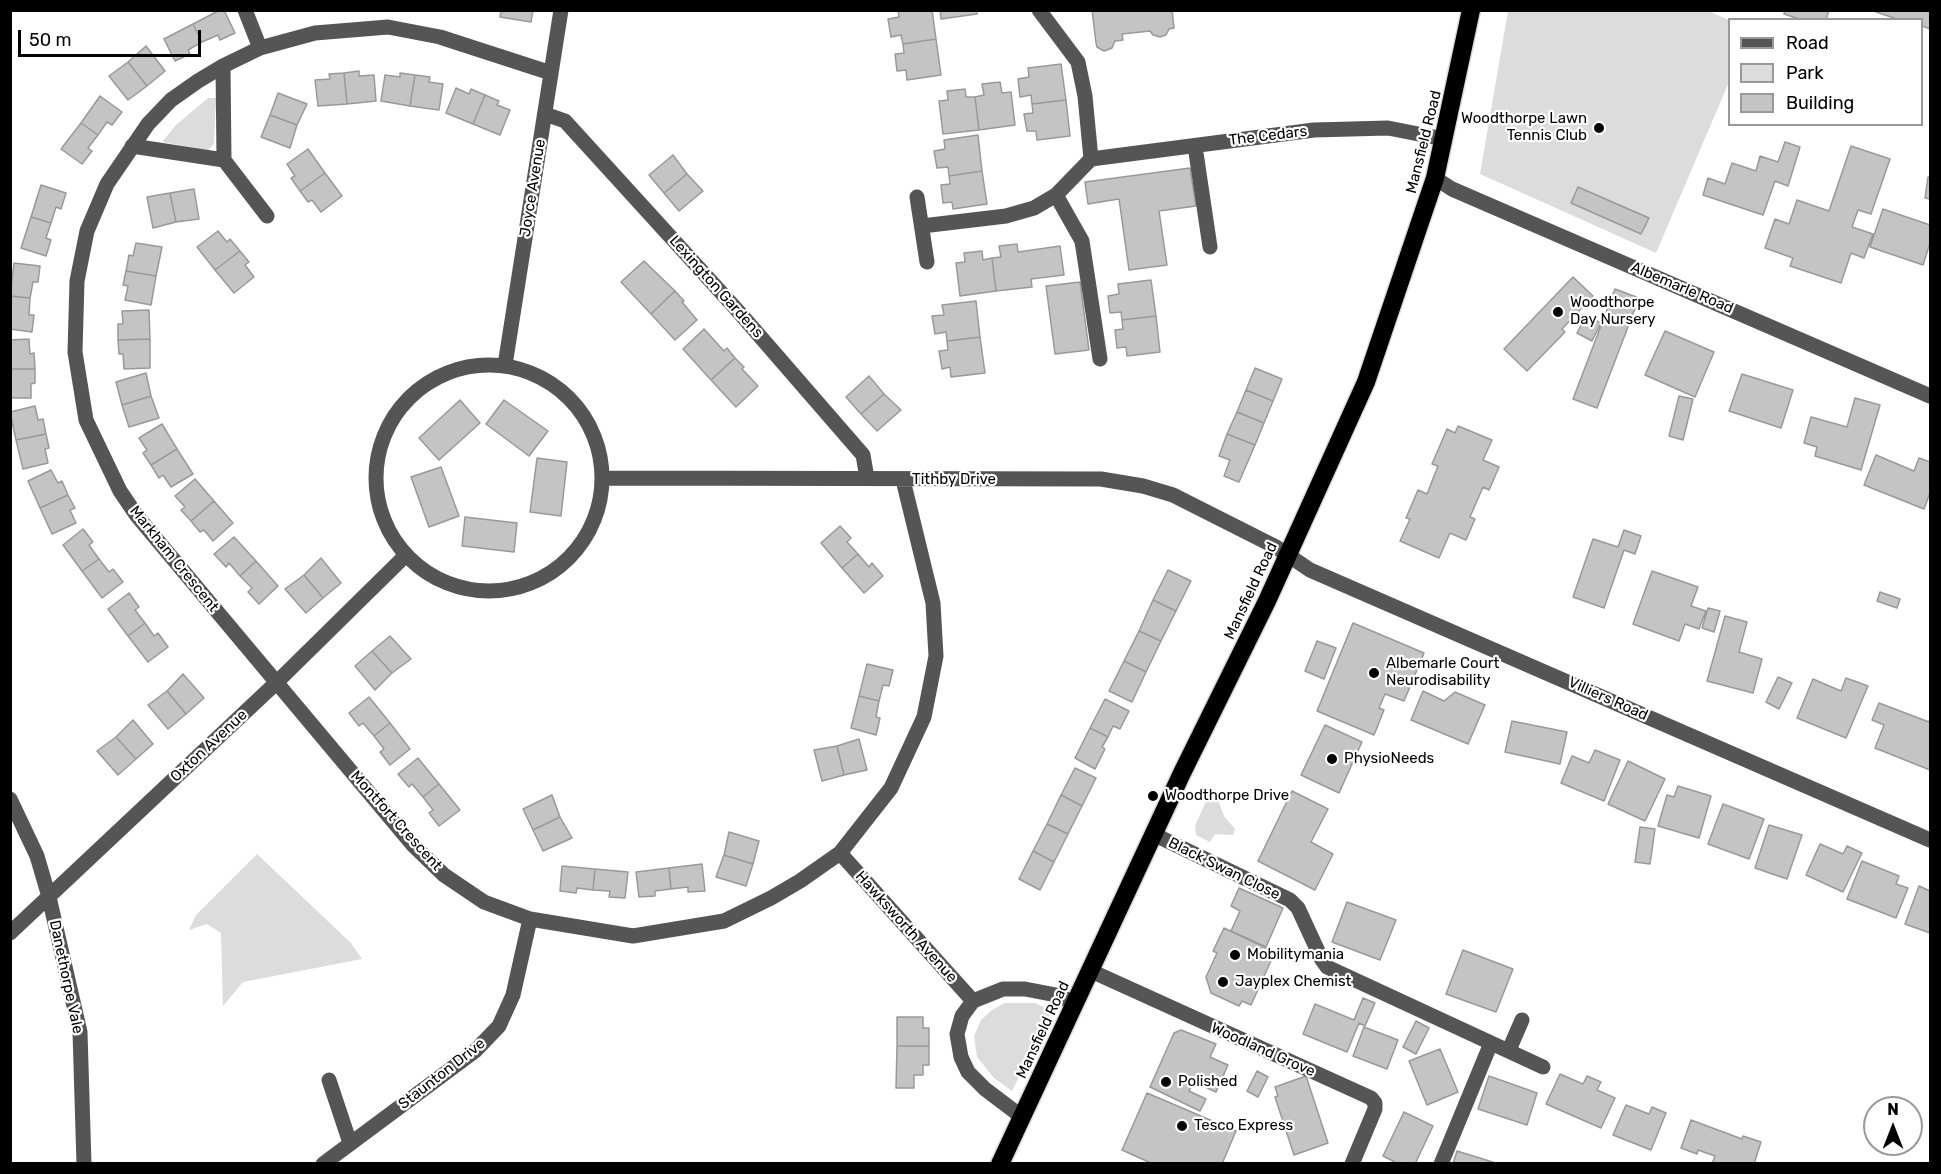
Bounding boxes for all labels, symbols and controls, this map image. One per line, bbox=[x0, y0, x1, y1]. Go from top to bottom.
scale bar bbox=[21, 18, 204, 56]
legend bbox=[1728, 18, 1923, 126]
text: 50 m bbox=[29, 29, 72, 51]
text: Road bbox=[1786, 32, 1829, 54]
text: Park bbox=[1786, 62, 1823, 84]
street label: Mansfield Road bbox=[1403, 89, 1445, 195]
text: Building bbox=[1786, 92, 1854, 114]
place label: Woodthorpe Lawn Tennis Club bbox=[1461, 110, 1587, 145]
marker: Woodthorpe Lawn Tennis Club bbox=[1592, 121, 1606, 135]
street label: The Cedars bbox=[1228, 122, 1308, 150]
street label: Joyce Avenue bbox=[516, 138, 550, 238]
street label: Lexington Gardens bbox=[665, 232, 767, 342]
street label: Albemarle Road bbox=[1628, 258, 1736, 318]
place label: Woodthorpe Day Nursery bbox=[1570, 294, 1656, 329]
marker: Woodthorpe Day Nursery bbox=[1551, 305, 1565, 319]
street label: Tithby Drive bbox=[912, 471, 996, 489]
street label: Markham Crescent bbox=[126, 502, 222, 616]
street label: Mansfield Road bbox=[1221, 539, 1281, 643]
place label: Albemarle Court Neurodisability bbox=[1386, 655, 1499, 690]
marker: Albemarle Court Neurodisability bbox=[1367, 666, 1381, 680]
street label: Villiers Road bbox=[1565, 673, 1651, 725]
street label: Oxton Avenue bbox=[167, 706, 251, 786]
place label: PhysioNeeds bbox=[1344, 750, 1434, 768]
marker: PhysioNeeds bbox=[1325, 752, 1339, 766]
street label: Montfort Crescent bbox=[346, 767, 446, 875]
place label: Woodthorpe Drive bbox=[1165, 787, 1289, 805]
marker: Woodthorpe Drive bbox=[1146, 789, 1160, 803]
street label: Black Swan Close bbox=[1165, 834, 1283, 904]
street label: Hawksworth Avenue bbox=[851, 868, 961, 986]
street label: Danethorpe Vale bbox=[45, 919, 87, 1035]
place label: Mobilitymania bbox=[1247, 946, 1344, 964]
marker: Mobilitymania bbox=[1228, 948, 1242, 962]
place label: Jayplex Chemist bbox=[1235, 973, 1351, 991]
marker: Jayplex Chemist bbox=[1216, 975, 1230, 989]
street label: Mansfield Road bbox=[1013, 978, 1073, 1082]
street label: Woodland Grove bbox=[1208, 1019, 1318, 1081]
street label: Staunton Drive bbox=[395, 1035, 489, 1113]
place label: Polished bbox=[1178, 1073, 1238, 1091]
marker: Polished bbox=[1159, 1075, 1173, 1089]
north arrow bbox=[1863, 1096, 1923, 1156]
text: N bbox=[1887, 1100, 1899, 1119]
place label: Tesco Express bbox=[1194, 1117, 1293, 1135]
marker: Tesco Express bbox=[1175, 1119, 1189, 1133]

